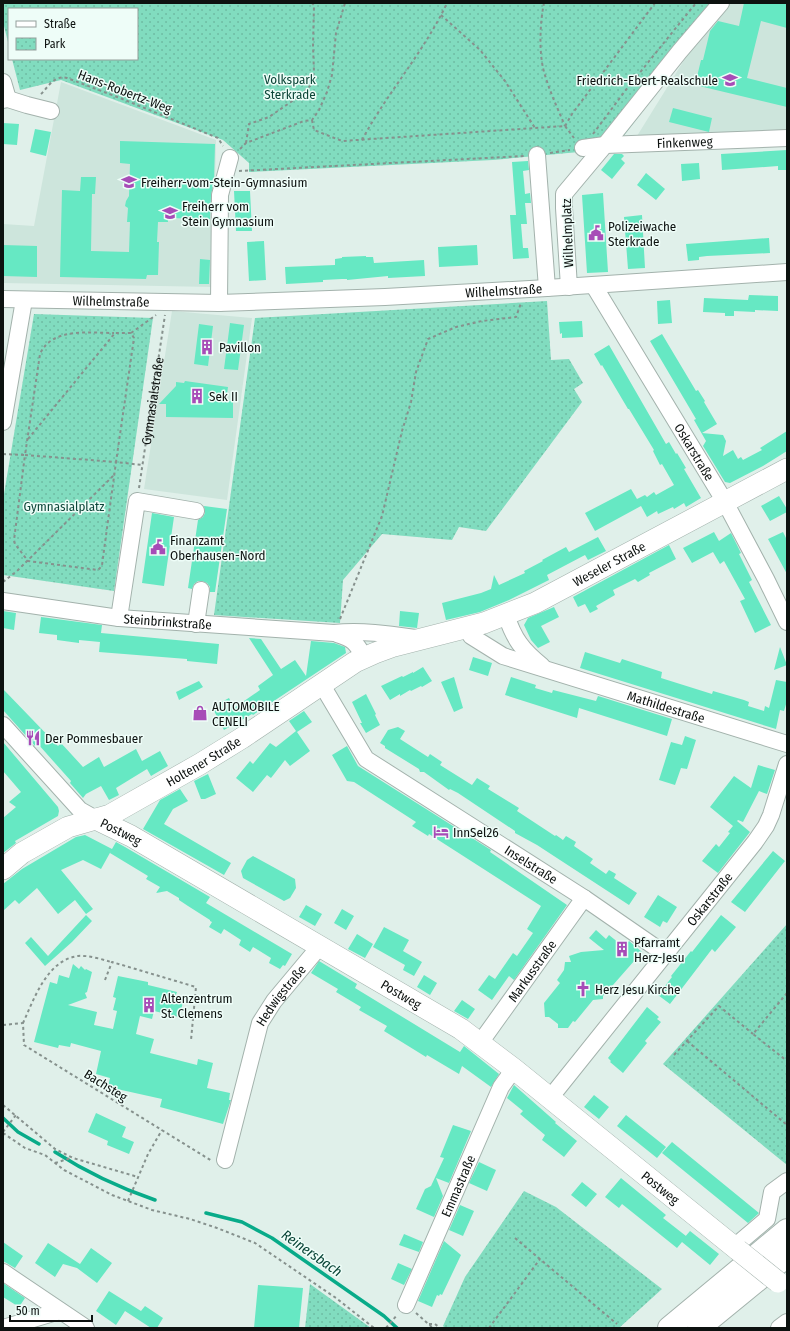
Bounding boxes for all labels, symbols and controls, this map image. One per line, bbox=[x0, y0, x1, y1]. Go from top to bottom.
legend bbox=[8, 8, 138, 60]
text: Straße bbox=[44, 17, 76, 31]
text: Park bbox=[44, 37, 66, 51]
street label: Hans-Robertz-Weg bbox=[76, 67, 174, 116]
school or university icon: Friedrich-Ebert-Realschule bbox=[721, 71, 739, 89]
park label: Volkspark Sterkrade bbox=[264, 72, 317, 102]
place label: Friedrich-Ebert-Realschule bbox=[577, 73, 718, 88]
street label: Finkenweg bbox=[657, 134, 714, 151]
school or university icon: Freiherr-vom-Stein-Gymnasium bbox=[120, 173, 138, 191]
place label: Freiherr-vom-Stein-Gymnasium bbox=[141, 175, 307, 190]
street label: Wilhelmplatz bbox=[559, 198, 576, 268]
place label: Freiherr vom Stein Gymnasium bbox=[182, 199, 274, 229]
school or university icon: Freiherr vom Stein Gymnasium bbox=[161, 204, 179, 222]
place label: Polizeiwache Sterkrade bbox=[608, 219, 676, 249]
public building icon: Polizeiwache Sterkrade bbox=[587, 224, 605, 242]
street label: Wilhelmstraße bbox=[465, 281, 543, 301]
street label: Wilhelmstraße bbox=[72, 293, 150, 310]
building icon: Pavillon bbox=[198, 338, 216, 356]
place label: Pavillon bbox=[219, 340, 261, 355]
street label: Gymnasialstraße bbox=[139, 356, 167, 446]
building icon: Sek II bbox=[188, 387, 206, 405]
place label: Sek II bbox=[209, 389, 238, 404]
street label: Oskarstraße bbox=[671, 421, 717, 483]
park label: Gymnasialplatz bbox=[24, 499, 104, 514]
place label: Finanzamt Oberhausen-Nord bbox=[170, 533, 266, 563]
public building icon: Finanzamt Oberhausen-Nord bbox=[149, 538, 167, 556]
street label: Weseler Straße bbox=[570, 539, 648, 590]
street label: Steinbrinkstraße bbox=[123, 611, 212, 632]
street label: Mathildestraße bbox=[625, 688, 707, 726]
place label: AUTOMOBILE CENELI bbox=[212, 699, 280, 729]
shop icon: AUTOMOBILE CENELI bbox=[191, 704, 209, 722]
restaurant icon: Der Pommesbauer bbox=[24, 729, 42, 747]
place label: Der Pommesbauer bbox=[45, 731, 143, 746]
street label: Holtener Straße bbox=[164, 734, 244, 790]
street label: Postweg bbox=[98, 815, 145, 849]
hotel icon: InnSel26 bbox=[432, 823, 450, 841]
place label: InnSel26 bbox=[453, 825, 499, 840]
street label: Inselstraße bbox=[502, 842, 560, 887]
street label: Oskarstraße bbox=[684, 870, 736, 929]
place label: Pfarramt Herz-Jesu bbox=[634, 935, 684, 965]
street label: Markusstraße bbox=[505, 937, 559, 1005]
building icon: Pfarramt Herz-Jesu bbox=[613, 940, 631, 958]
street label: Hedwigstraße bbox=[253, 962, 309, 1029]
street label: Postweg bbox=[378, 977, 425, 1013]
church icon: Herz Jesu Kirche bbox=[574, 980, 592, 998]
place label: Herz Jesu Kirche bbox=[595, 982, 680, 997]
place label: Altenzentrum St. Clemens bbox=[161, 991, 233, 1021]
building icon: Altenzentrum St. Clemens bbox=[140, 996, 158, 1014]
street label: Bachsteg bbox=[81, 1066, 131, 1105]
street label: Emmastraße bbox=[438, 1153, 478, 1219]
street label: Postweg bbox=[638, 1168, 683, 1208]
water label: Reinersbach bbox=[278, 1226, 345, 1280]
scale bar bbox=[10, 1297, 92, 1323]
text: 50 m bbox=[16, 1304, 40, 1318]

